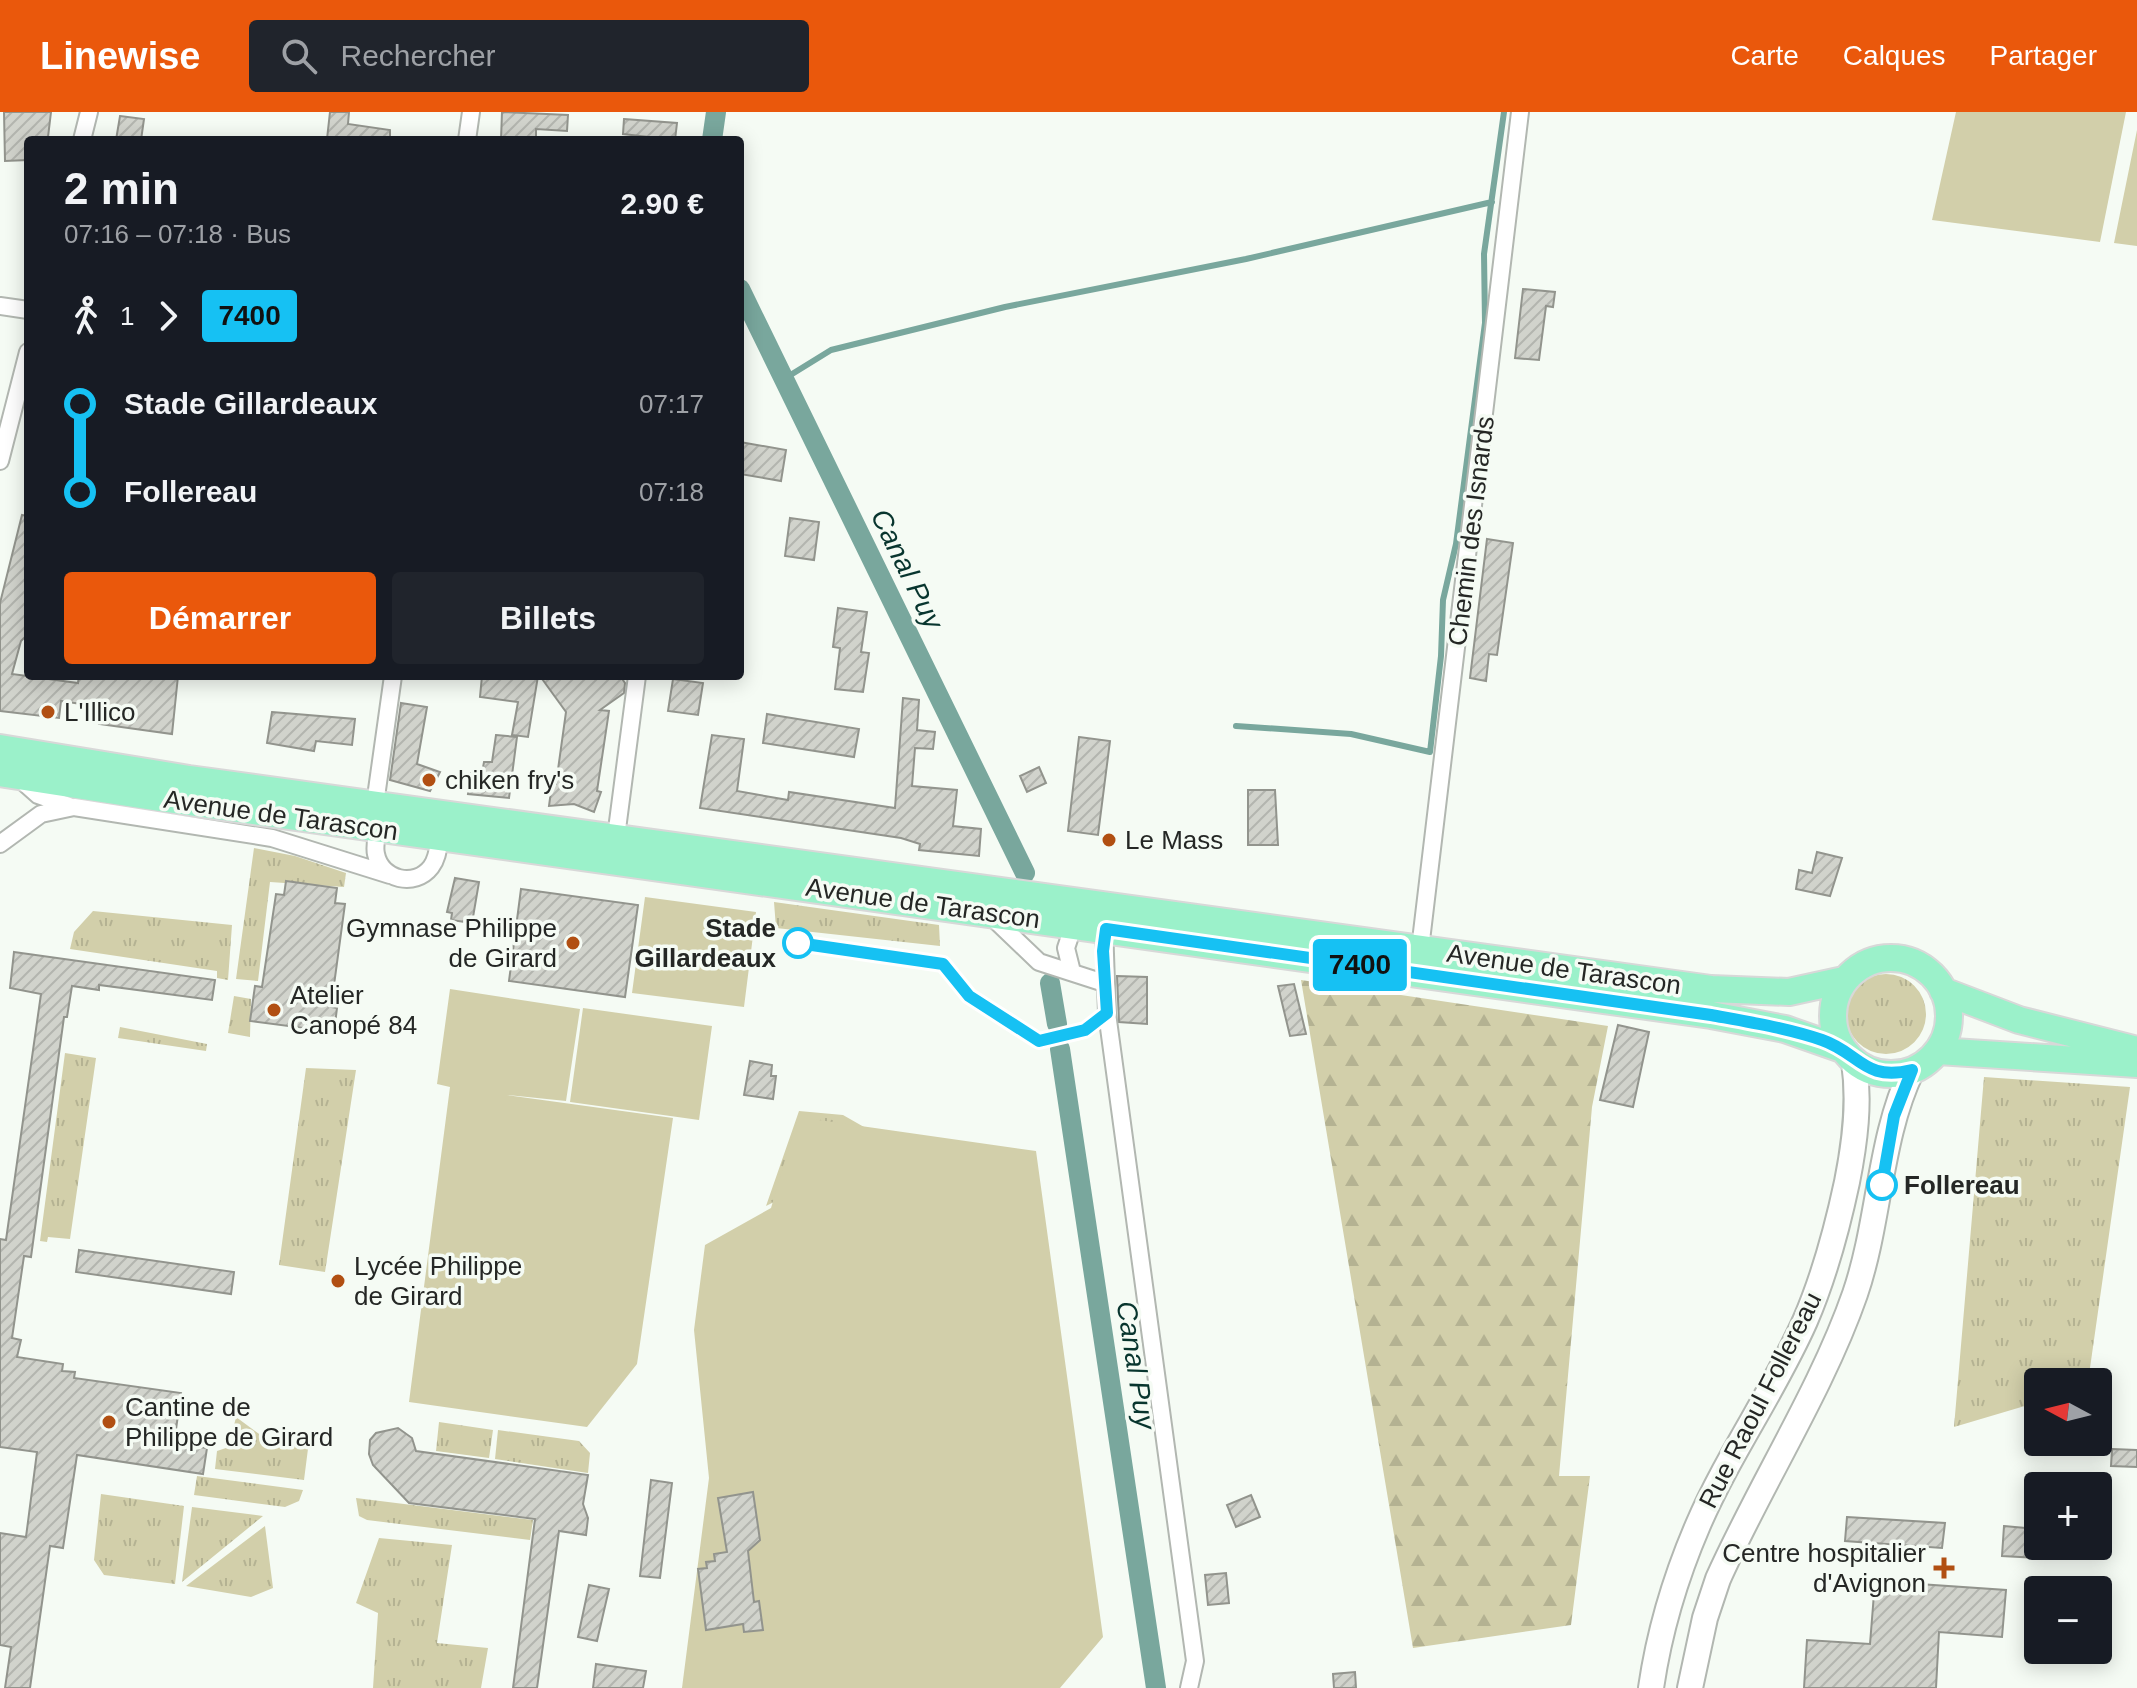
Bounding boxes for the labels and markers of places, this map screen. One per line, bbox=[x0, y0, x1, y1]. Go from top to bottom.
place label: L'Illico bbox=[64, 697, 135, 727]
marker: L'Illico bbox=[39, 703, 57, 721]
place label: chiken fry's bbox=[445, 765, 574, 795]
marker: chiken fry's bbox=[420, 771, 438, 789]
place label: Le Mass bbox=[1125, 825, 1223, 855]
marker: Le Mass bbox=[1100, 831, 1118, 849]
place label: Gymnase Philippe de Girard bbox=[346, 913, 557, 973]
place label: Stade Gillardeaux bbox=[634, 913, 777, 973]
marker: Stade Gillardeaux bbox=[783, 928, 813, 958]
marker: Gymnase Philippe de Girard bbox=[564, 934, 582, 952]
place label: Atelier Canopé 84 bbox=[290, 980, 417, 1040]
marker: Atelier Canopé 84 bbox=[265, 1001, 283, 1019]
marker: Follereau bbox=[1867, 1170, 1897, 1200]
place label: Follereau bbox=[1904, 1170, 2020, 1200]
place label: Lycée Philippe de Girard bbox=[354, 1251, 522, 1311]
marker: Lycée Philippe de Girard bbox=[329, 1272, 347, 1290]
place label: Cantine de Philippe de Girard bbox=[125, 1392, 333, 1452]
marker: Cantine de Philippe de Girard bbox=[100, 1413, 118, 1431]
place label: Centre hospitalier d'Avignon bbox=[1722, 1538, 1926, 1598]
marker: Centre hospitalier d'Avignon bbox=[1933, 1557, 1955, 1579]

